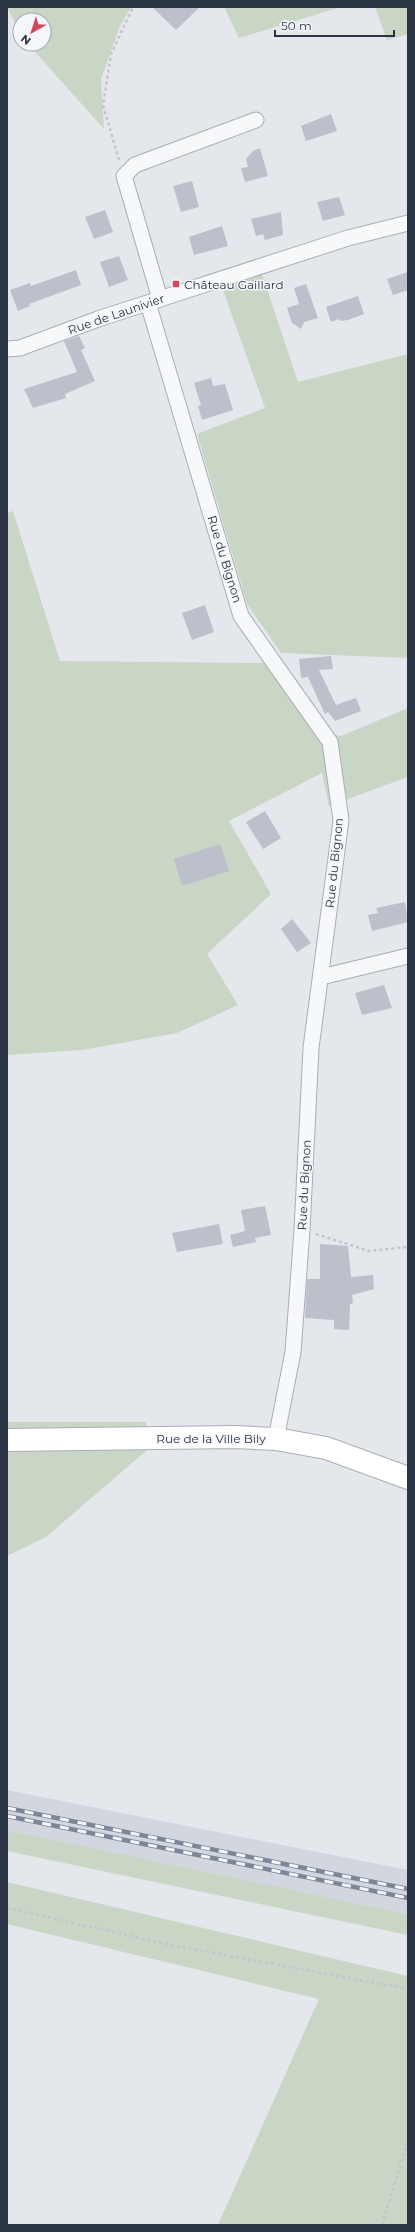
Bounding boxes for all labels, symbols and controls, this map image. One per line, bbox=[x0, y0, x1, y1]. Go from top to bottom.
north arrow bbox=[12, 12, 52, 52]
scale bar bbox=[275, 12, 394, 38]
text: 50 m bbox=[281, 18, 312, 33]
text: N bbox=[18, 32, 34, 48]
place label: Château Gaillard bbox=[184, 277, 284, 292]
marker: Château Gaillard bbox=[171, 279, 181, 289]
street label: Rue de Launivier bbox=[66, 290, 166, 338]
street label: Rue du Bignon bbox=[205, 513, 245, 605]
street label: Rue du Bignon bbox=[322, 817, 346, 909]
street label: Rue du Bignon bbox=[294, 1139, 314, 1231]
street label: Rue de la Ville Bily bbox=[156, 1431, 266, 1446]

